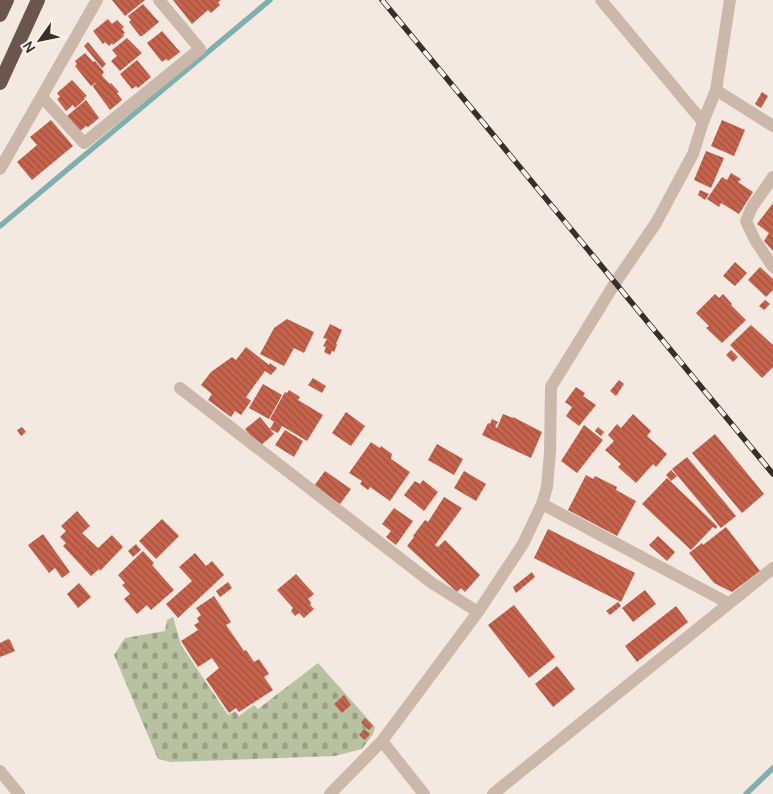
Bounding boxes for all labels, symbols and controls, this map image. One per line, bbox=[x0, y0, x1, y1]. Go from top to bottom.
north arrow bbox=[15, 15, 65, 65]
text: N bbox=[18, 38, 39, 57]

